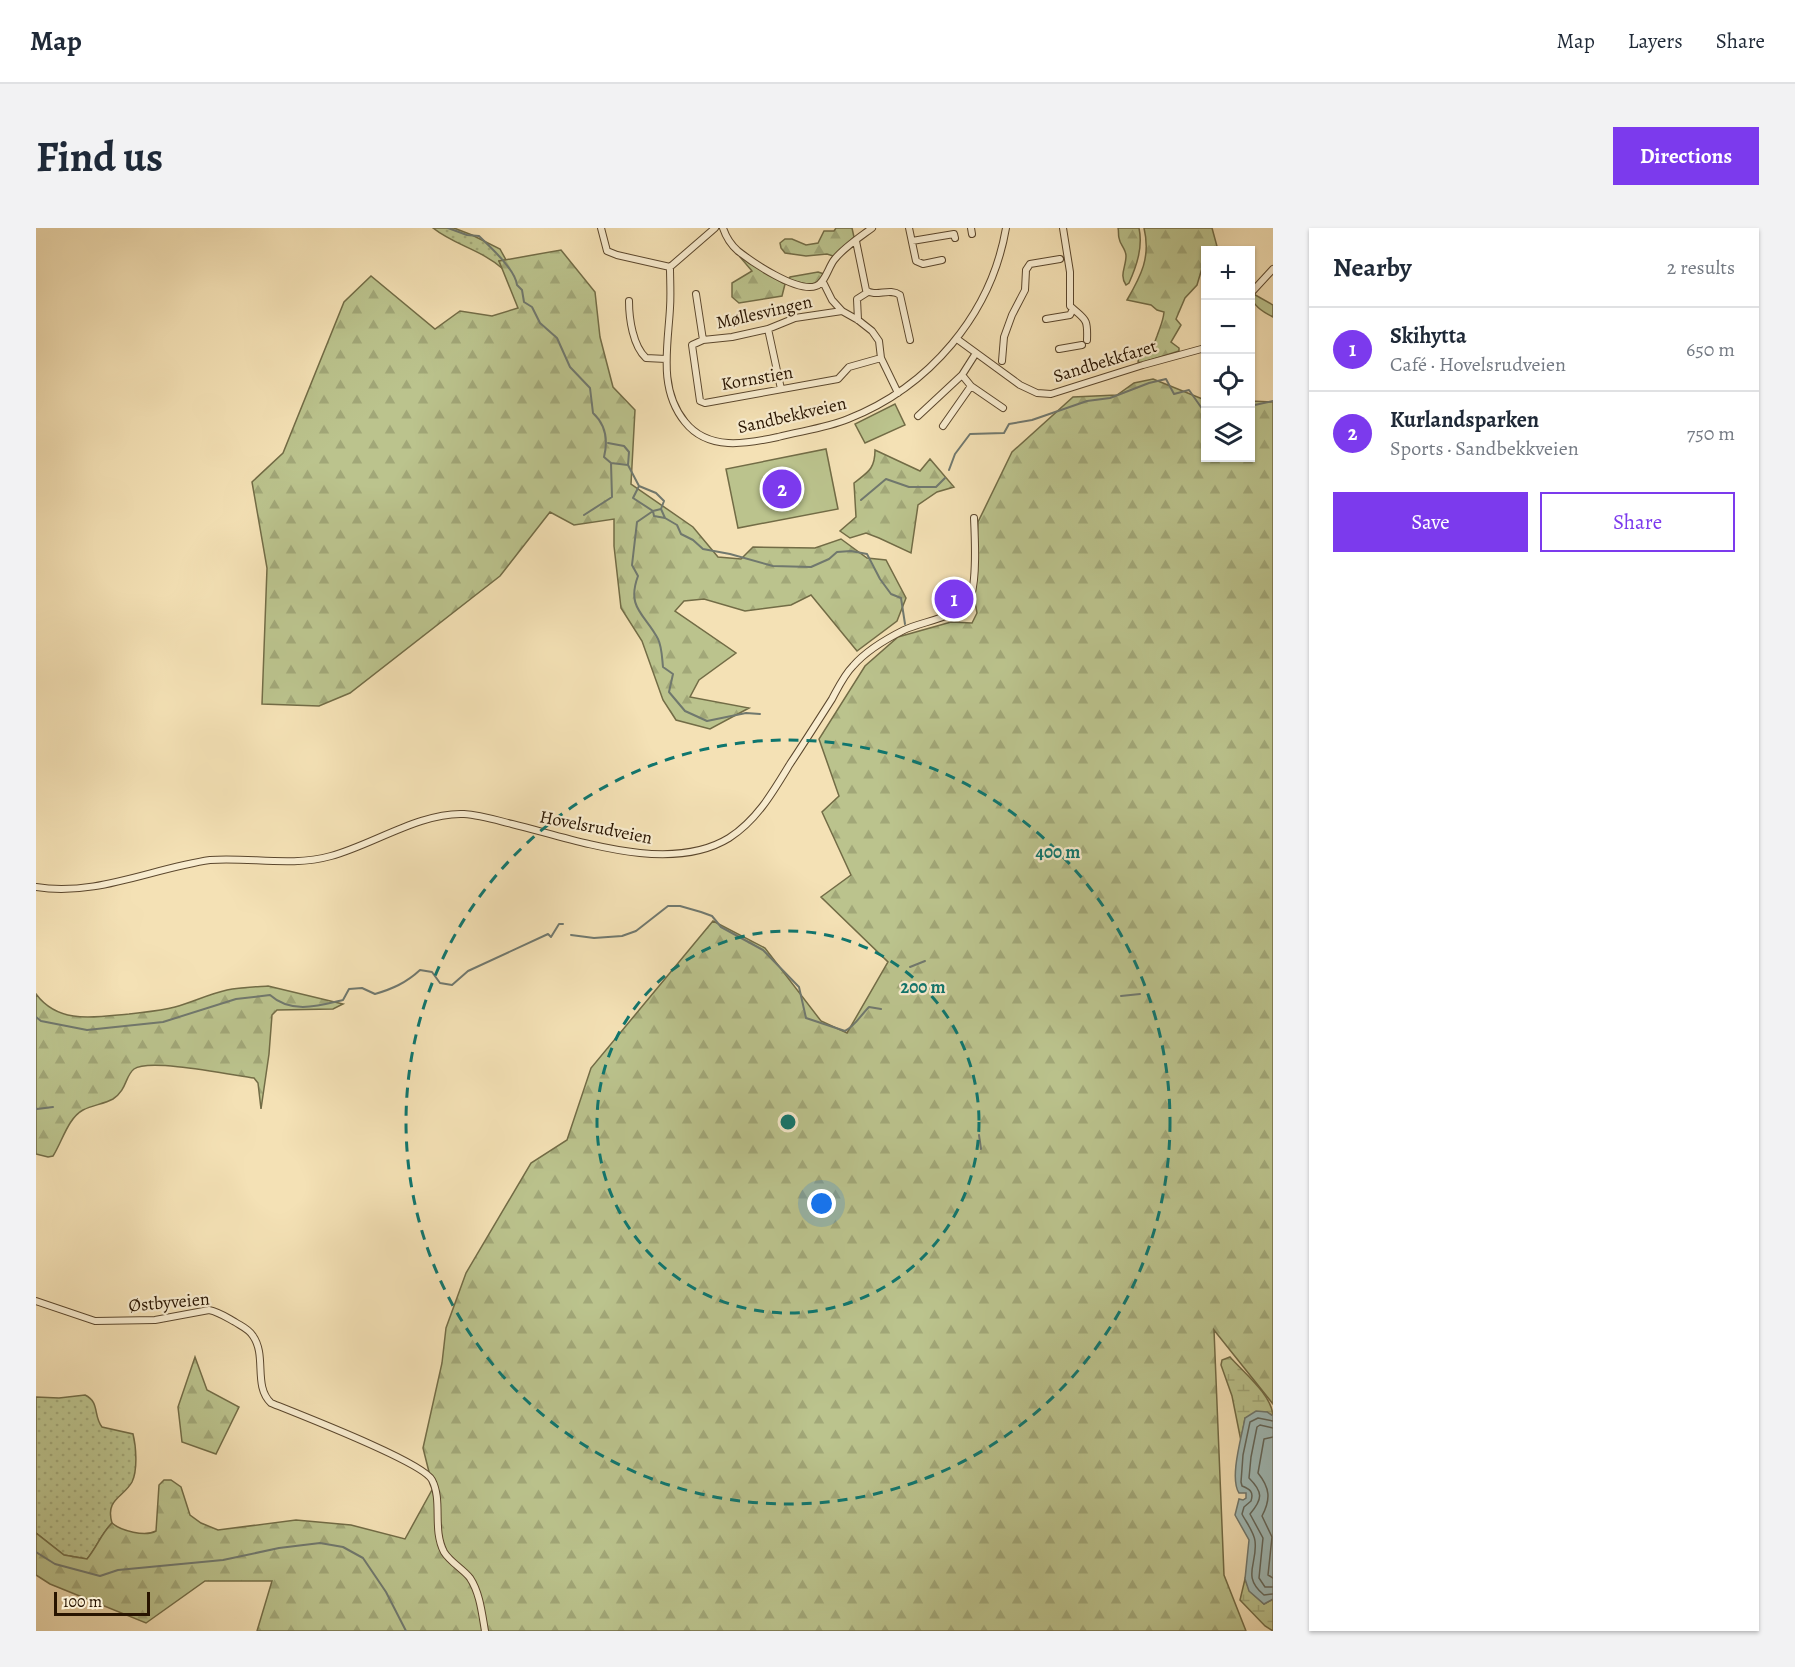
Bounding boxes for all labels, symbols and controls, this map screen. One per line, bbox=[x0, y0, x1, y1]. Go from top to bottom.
text: Map bbox=[30, 22, 82, 60]
text: Map bbox=[1556, 27, 1595, 55]
text: Layers bbox=[1628, 27, 1683, 55]
text: Share bbox=[1716, 27, 1765, 55]
button: Directions bbox=[1613, 127, 1759, 185]
text: Find us bbox=[36, 128, 163, 185]
map controls bbox=[1201, 246, 1255, 462]
button: + bbox=[1201, 246, 1255, 300]
text: Nearby bbox=[1333, 250, 1412, 285]
text: 2 results bbox=[1667, 254, 1735, 281]
street label: Møllesvingen bbox=[714, 289, 814, 335]
button: − bbox=[1201, 300, 1255, 354]
text: Skihytta bbox=[1390, 321, 1467, 351]
street label: Sandbekkfaret bbox=[1050, 334, 1160, 388]
text: 1 bbox=[1349, 336, 1356, 363]
text: 650 m bbox=[1686, 336, 1735, 363]
text: Café · Hovelsrudveien bbox=[1390, 351, 1566, 378]
button: locate bbox=[1201, 354, 1255, 408]
street label: Kornstien bbox=[719, 360, 795, 396]
street label: Sandbekkveien bbox=[735, 391, 849, 439]
text: Kurlandsparken bbox=[1390, 405, 1539, 435]
button: layers bbox=[1201, 408, 1255, 462]
text: 2 bbox=[1348, 420, 1357, 447]
text: 750 m bbox=[1687, 420, 1735, 447]
text: Sports · Sandbekkveien bbox=[1390, 435, 1579, 462]
pin: 2 bbox=[762, 466, 802, 512]
button: Save bbox=[1333, 492, 1528, 552]
button: Share bbox=[1540, 492, 1735, 552]
pin: 1 bbox=[934, 576, 974, 622]
street label: Hovelsrudveien bbox=[538, 804, 655, 850]
text: 400 m bbox=[1036, 840, 1080, 864]
text: 200 m bbox=[900, 975, 946, 999]
centre of rings bbox=[778, 1112, 798, 1132]
your location bbox=[807, 1189, 836, 1218]
street label: Østbyveien bbox=[127, 1286, 211, 1317]
scale bar bbox=[54, 1589, 150, 1616]
text: 100 m bbox=[63, 1591, 102, 1613]

